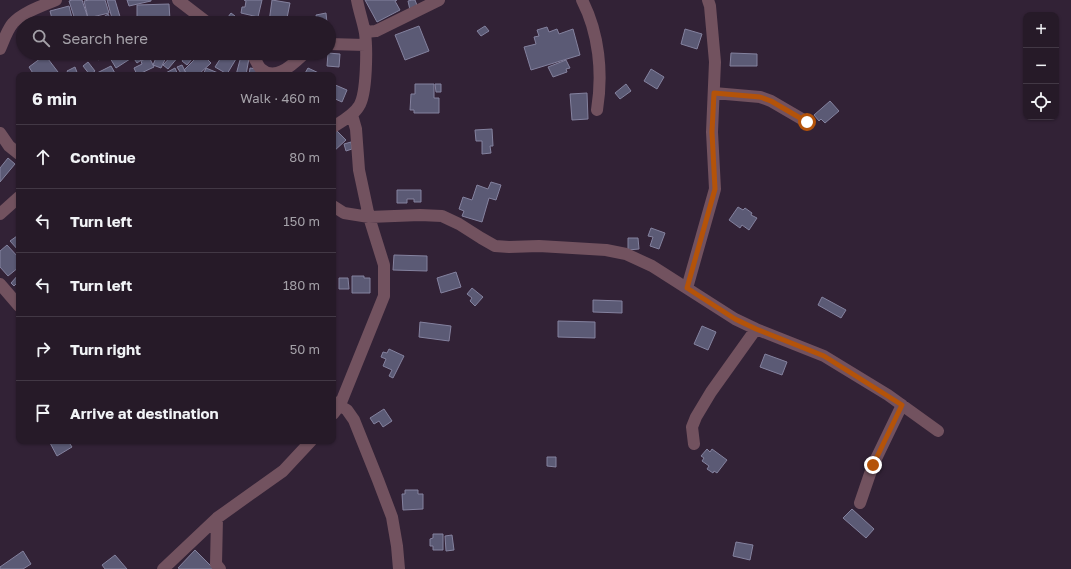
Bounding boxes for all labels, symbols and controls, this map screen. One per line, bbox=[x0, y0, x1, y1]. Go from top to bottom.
map controls bbox=[1023, 12, 1059, 120]
button: + bbox=[1023, 12, 1059, 48]
search box bbox=[16, 16, 336, 60]
icon: search bbox=[30, 27, 52, 49]
text: Search here bbox=[62, 29, 148, 47]
button: − bbox=[1023, 48, 1059, 84]
button: locate bbox=[1023, 84, 1059, 120]
text: 6 min bbox=[32, 88, 77, 109]
text: Walk · 460 m bbox=[240, 90, 320, 106]
route start bbox=[798, 113, 816, 131]
icon: ahead bbox=[32, 146, 54, 168]
text: Continue bbox=[70, 148, 136, 166]
text: 80 m bbox=[289, 149, 320, 165]
icon: left bbox=[32, 210, 54, 232]
text: Turn left bbox=[70, 212, 132, 230]
text: 150 m bbox=[283, 213, 320, 229]
icon: left bbox=[32, 274, 54, 296]
text: Turn left bbox=[70, 276, 132, 294]
text: 180 m bbox=[283, 277, 320, 293]
icon: right bbox=[32, 338, 54, 360]
text: Turn right bbox=[70, 340, 141, 358]
text: 50 m bbox=[290, 341, 320, 357]
icon: arrive bbox=[32, 402, 54, 424]
text: Arrive at destination bbox=[70, 404, 219, 422]
route end bbox=[864, 456, 882, 474]

